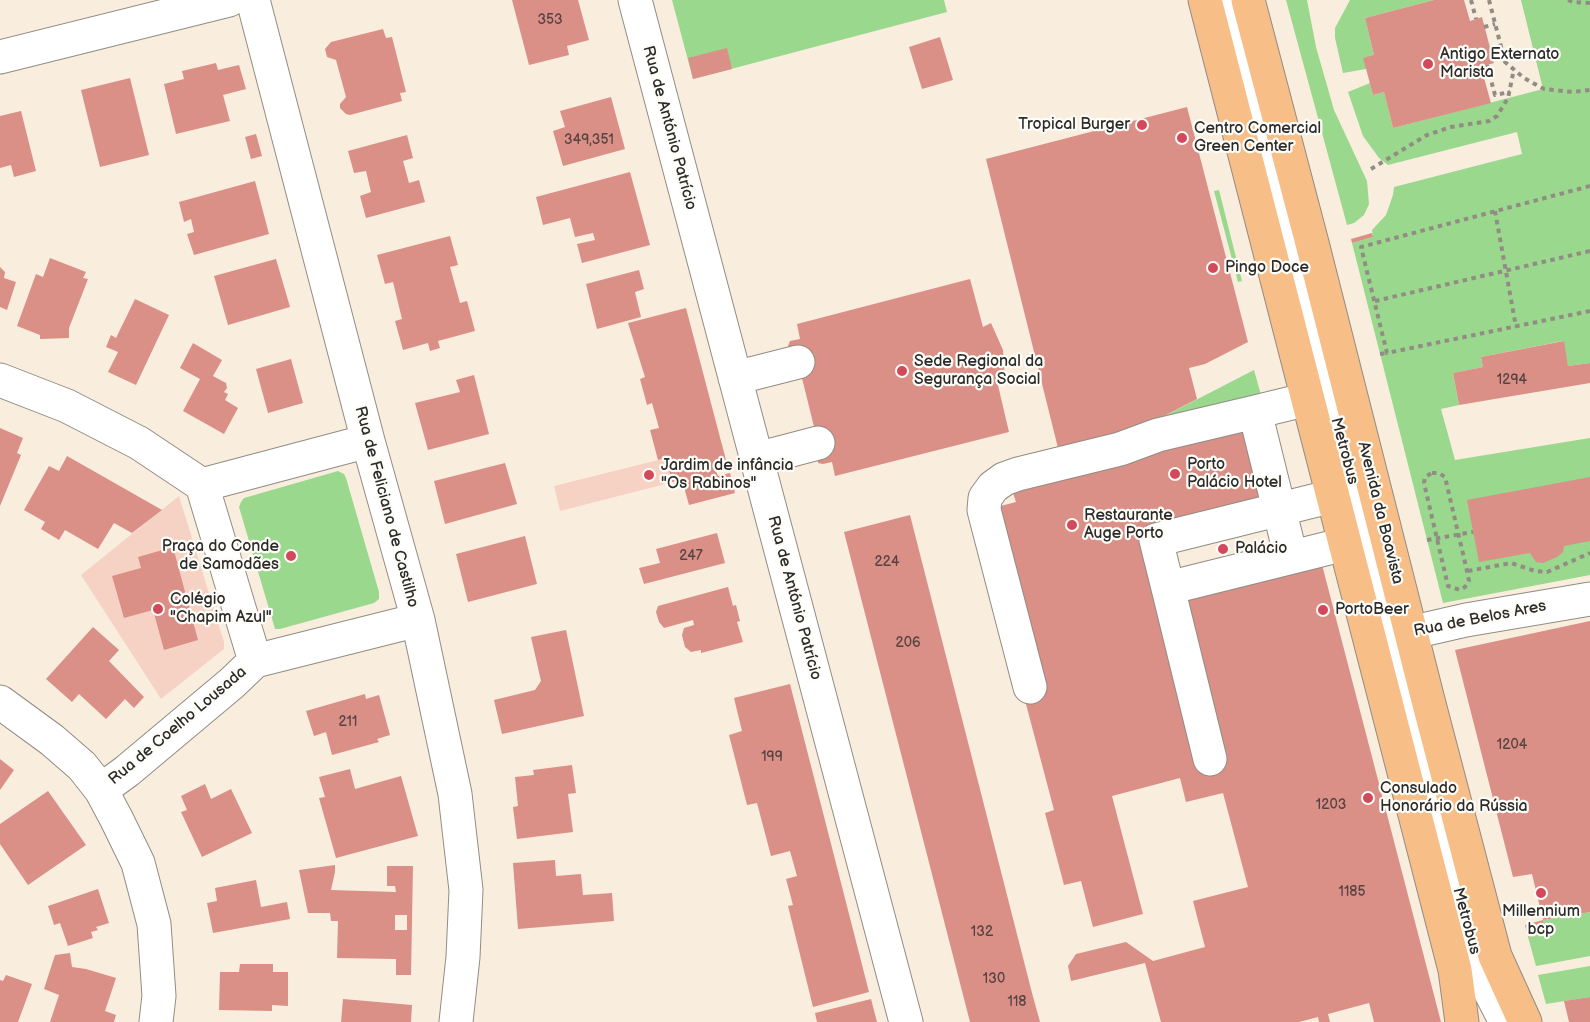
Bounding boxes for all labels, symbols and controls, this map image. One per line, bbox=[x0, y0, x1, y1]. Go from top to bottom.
house number: 353 bbox=[537, 12, 563, 28]
street label: Rua de António Patrício bbox=[638, 44, 700, 212]
place label: Antigo Externato Marista bbox=[1440, 45, 1559, 83]
marker: Antigo Externato Marista bbox=[1421, 57, 1435, 71]
place label: Tropical Burger bbox=[1018, 115, 1130, 135]
marker: Tropical Burger bbox=[1135, 118, 1149, 132]
place label: Centro Comercial Green Center bbox=[1194, 119, 1321, 157]
marker: Centro Comercial Green Center bbox=[1175, 131, 1189, 145]
house number: 349,351 bbox=[564, 132, 614, 148]
place label: Pingo Doce bbox=[1225, 258, 1309, 278]
marker: Pingo Doce bbox=[1206, 261, 1220, 275]
place label: Sede Regional da Segurança Social bbox=[914, 352, 1043, 390]
marker: Sede Regional da Segurança Social bbox=[895, 364, 909, 378]
house number: 1294 bbox=[1497, 372, 1527, 388]
street label: Rua de Feliciano de Castilho bbox=[350, 404, 422, 610]
street label: Metrobus bbox=[1326, 415, 1362, 487]
street label: Avenida da Boavista bbox=[1353, 440, 1407, 586]
place label: Porto Palácio Hotel bbox=[1187, 455, 1282, 493]
place label: Jardim de infância "Os Rabinos" bbox=[661, 456, 794, 494]
marker: Porto Palácio Hotel bbox=[1168, 467, 1182, 481]
marker: Jardim de infância "Os Rabinos" bbox=[642, 468, 656, 482]
place label: Restaurante Auge Porto bbox=[1084, 506, 1173, 544]
street label: Rua de António Patrício bbox=[763, 514, 825, 682]
marker: Restaurante Auge Porto bbox=[1065, 518, 1079, 532]
place label: Praça do Conde de Samodães bbox=[162, 537, 279, 575]
place label: Palácio bbox=[1235, 539, 1287, 559]
marker: Palácio bbox=[1216, 542, 1230, 556]
house number: 247 bbox=[679, 548, 703, 564]
marker: Praça do Conde de Samodães bbox=[284, 549, 298, 563]
house number: 224 bbox=[875, 554, 899, 570]
place label: Colégio "Chapim Azul" bbox=[170, 590, 272, 628]
street label: Rua de Belos Ares bbox=[1412, 597, 1548, 641]
place label: PortoBeer bbox=[1335, 600, 1409, 620]
marker: Colégio "Chapim Azul" bbox=[151, 602, 165, 616]
marker: PortoBeer bbox=[1316, 603, 1330, 617]
house number: 206 bbox=[895, 635, 921, 651]
street label: Rua de Coelho Lousada bbox=[105, 663, 251, 789]
house number: 211 bbox=[339, 714, 357, 730]
house number: 1204 bbox=[1497, 737, 1527, 753]
house number: 199 bbox=[761, 749, 783, 765]
place label: Consulado Honorário da Rússia bbox=[1380, 779, 1528, 817]
marker: Consulado Honorário da Rússia bbox=[1361, 791, 1375, 805]
house number: 1203 bbox=[1316, 797, 1346, 813]
house number: 1185 bbox=[1338, 884, 1366, 900]
street label: Metrobus bbox=[1448, 885, 1484, 957]
marker: Millennium bcp bbox=[1534, 886, 1548, 900]
place label: Millennium bcp bbox=[1502, 902, 1580, 940]
house number: 132 bbox=[971, 924, 993, 940]
house number: 130 bbox=[983, 971, 1005, 987]
house number: 118 bbox=[1008, 994, 1026, 1010]

